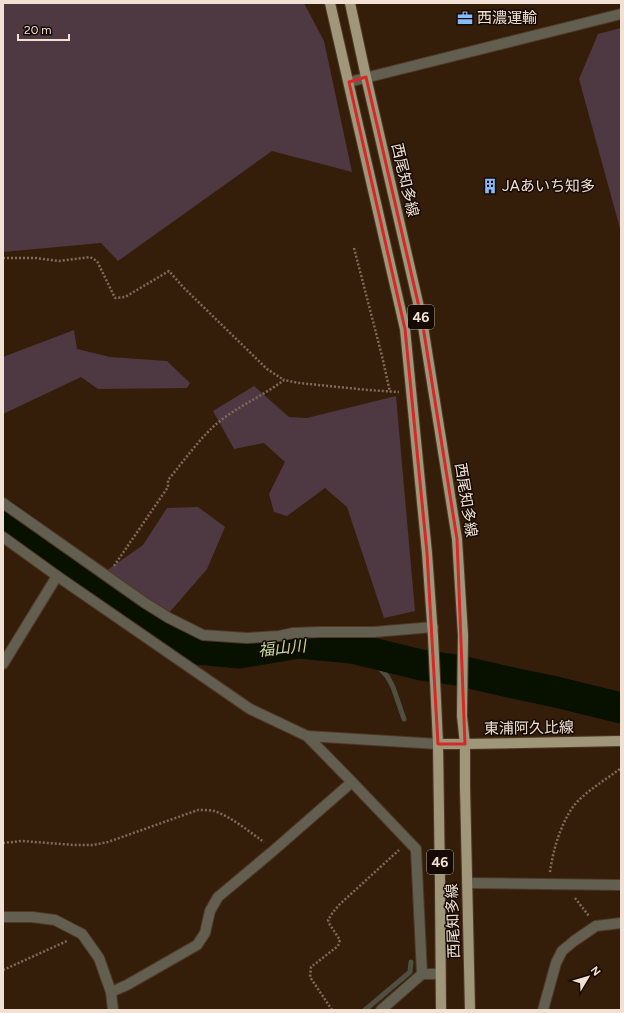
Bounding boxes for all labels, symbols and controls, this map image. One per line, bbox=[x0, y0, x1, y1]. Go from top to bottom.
office icon: 西濃運輸 bbox=[456, 9, 474, 27]
place label: 西濃運輸 bbox=[477, 9, 537, 27]
scale bar bbox=[18, 16, 69, 42]
text: 20 m bbox=[24, 23, 52, 37]
street label: 西尾知多線 bbox=[388, 141, 422, 219]
building icon: JAあいち知多 bbox=[481, 177, 499, 195]
place label: JAあいち知多 bbox=[502, 177, 595, 195]
road number: 46 bbox=[408, 305, 434, 329]
street label: 西尾知多線 bbox=[451, 462, 481, 538]
water label: 福山川 bbox=[257, 636, 309, 660]
street label: 東浦阿久比線 bbox=[484, 718, 574, 738]
road number: 46 bbox=[427, 850, 453, 874]
street label: 西尾知多線 bbox=[443, 883, 463, 959]
north arrow bbox=[568, 957, 608, 997]
text: N bbox=[588, 964, 603, 979]

